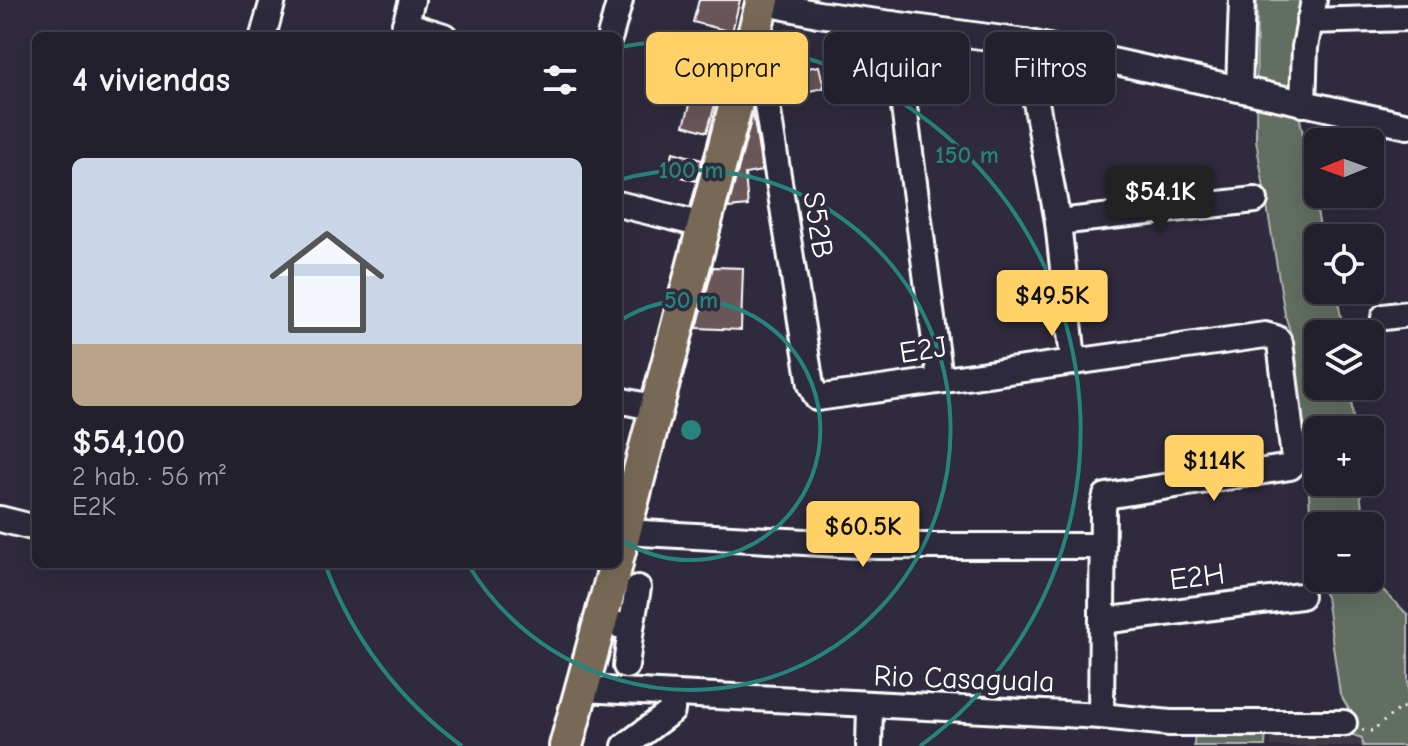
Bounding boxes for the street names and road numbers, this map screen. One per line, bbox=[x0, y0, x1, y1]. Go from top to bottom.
street label: S52B bbox=[795, 189, 841, 261]
street label: E2J bbox=[897, 329, 949, 371]
street label: E2H bbox=[1167, 556, 1227, 598]
street label: Rio Casaguala bbox=[873, 658, 1055, 700]

